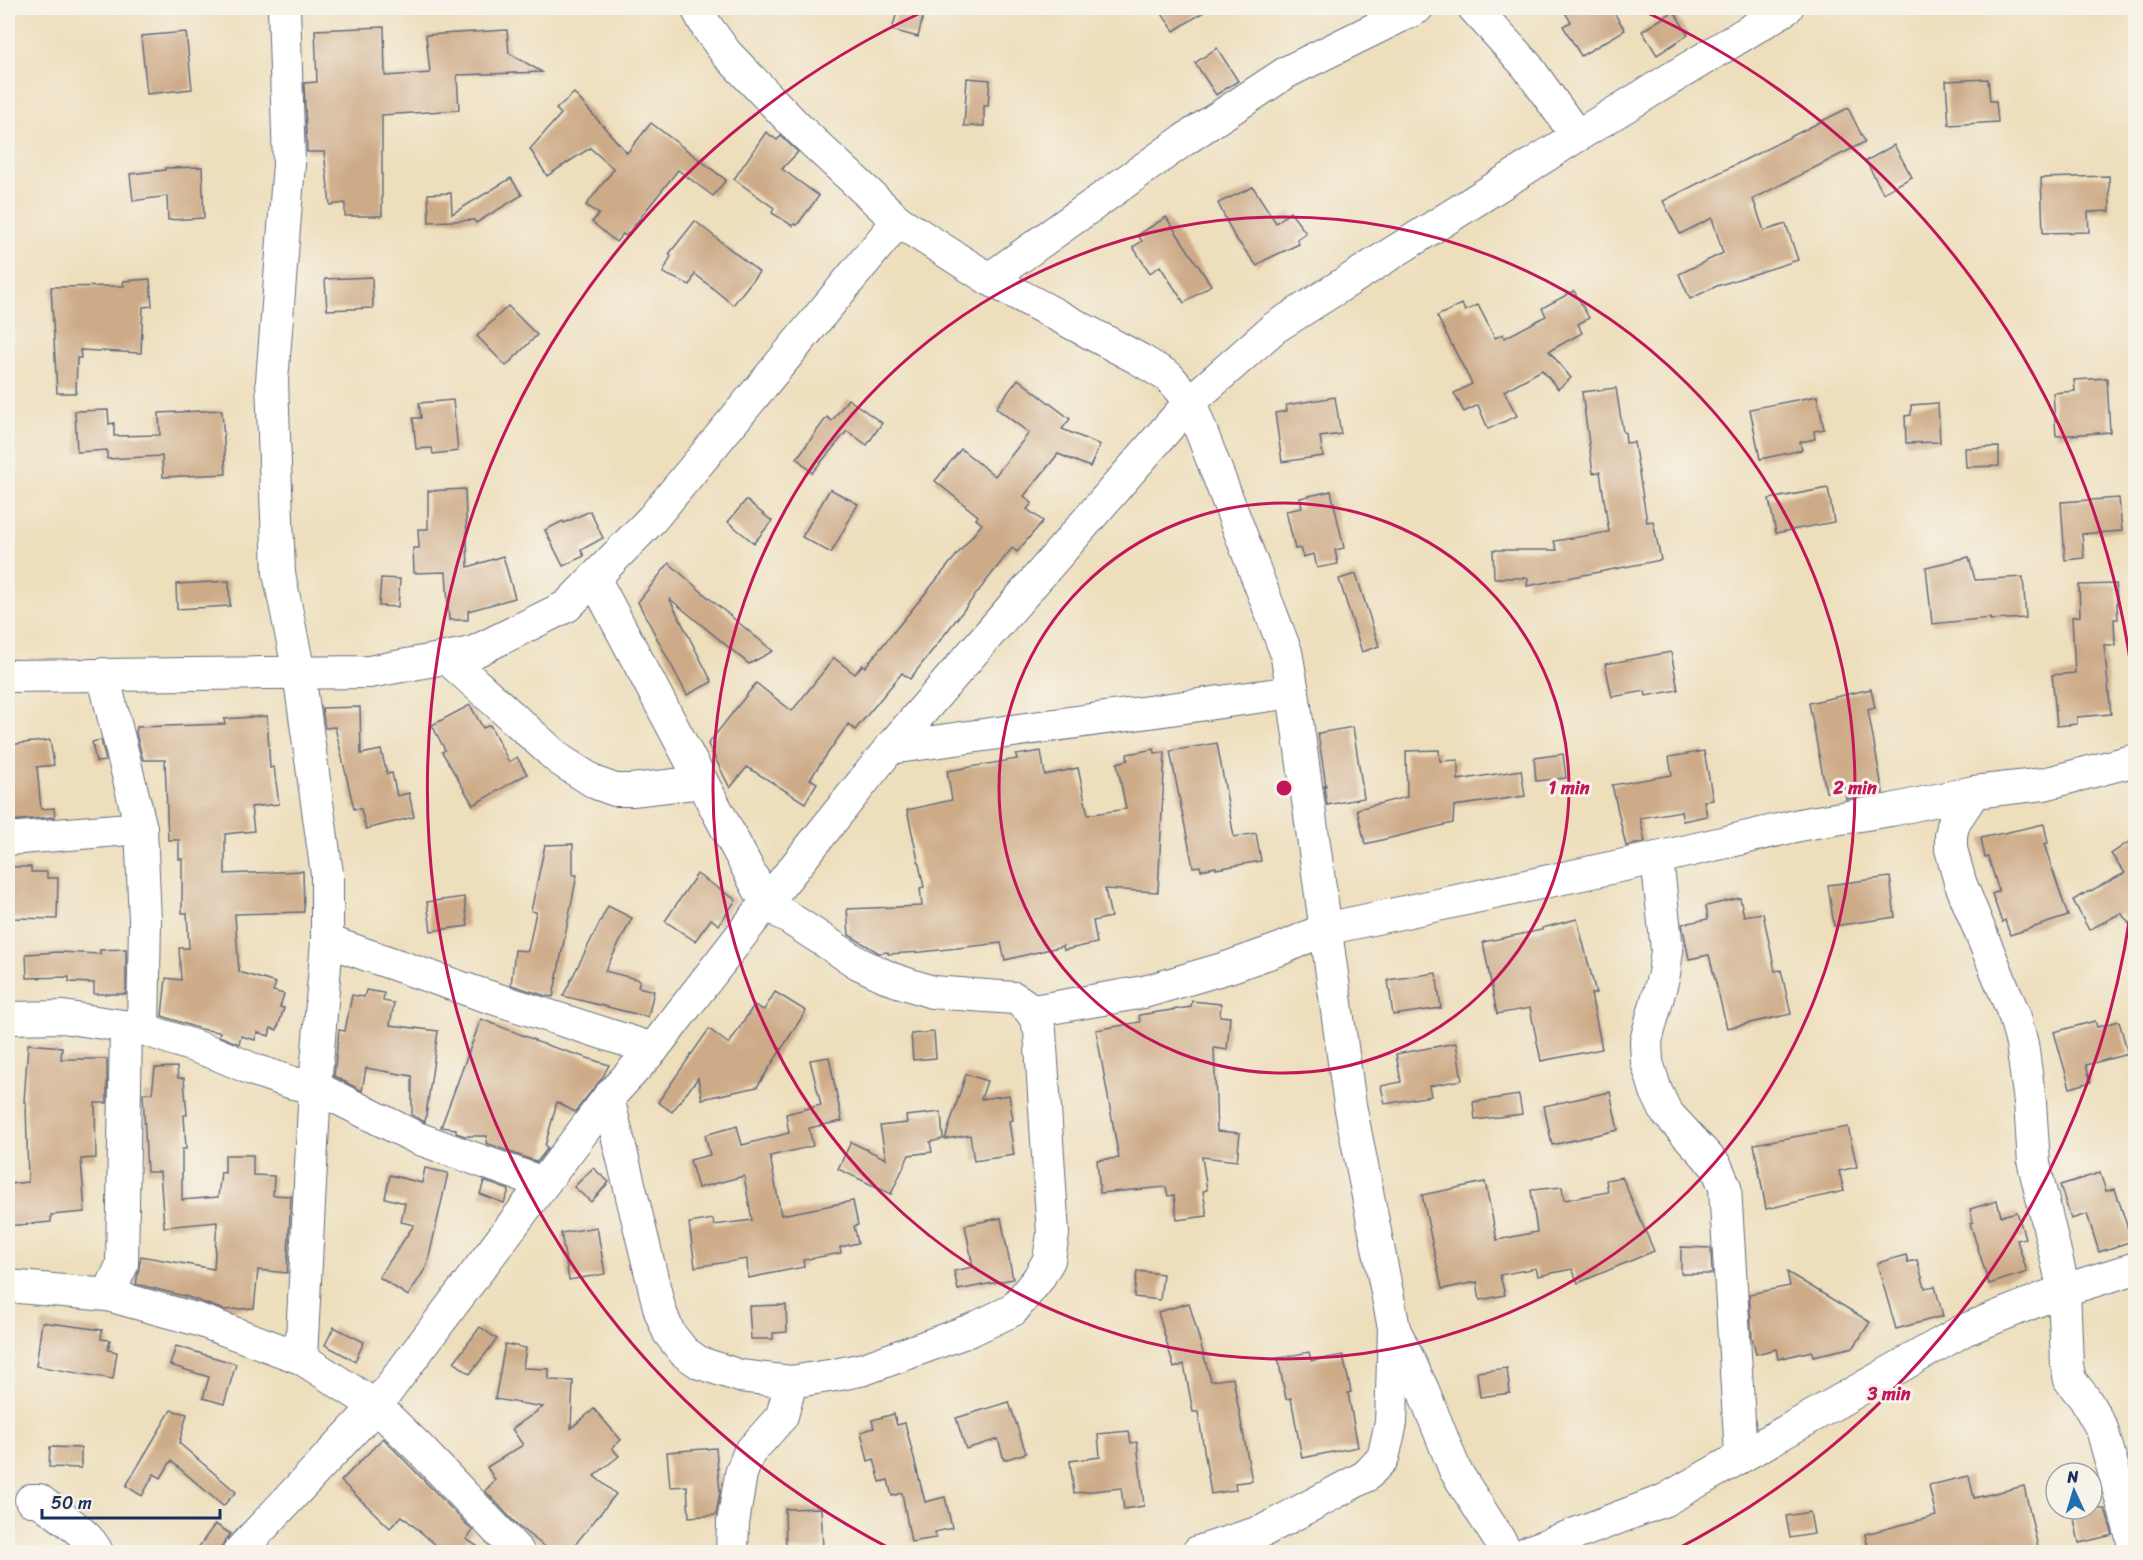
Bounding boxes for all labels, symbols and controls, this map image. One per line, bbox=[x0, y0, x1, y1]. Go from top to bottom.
text: 1 min bbox=[1549, 772, 1590, 804]
text: 2 min bbox=[1832, 772, 1877, 804]
centre of rings bbox=[1274, 778, 1294, 798]
text: 3 min bbox=[1866, 1378, 1911, 1410]
north arrow bbox=[2044, 1461, 2104, 1521]
text: N bbox=[2065, 1462, 2080, 1491]
scale bar bbox=[42, 1482, 220, 1520]
text: 50 m bbox=[51, 1487, 92, 1519]

